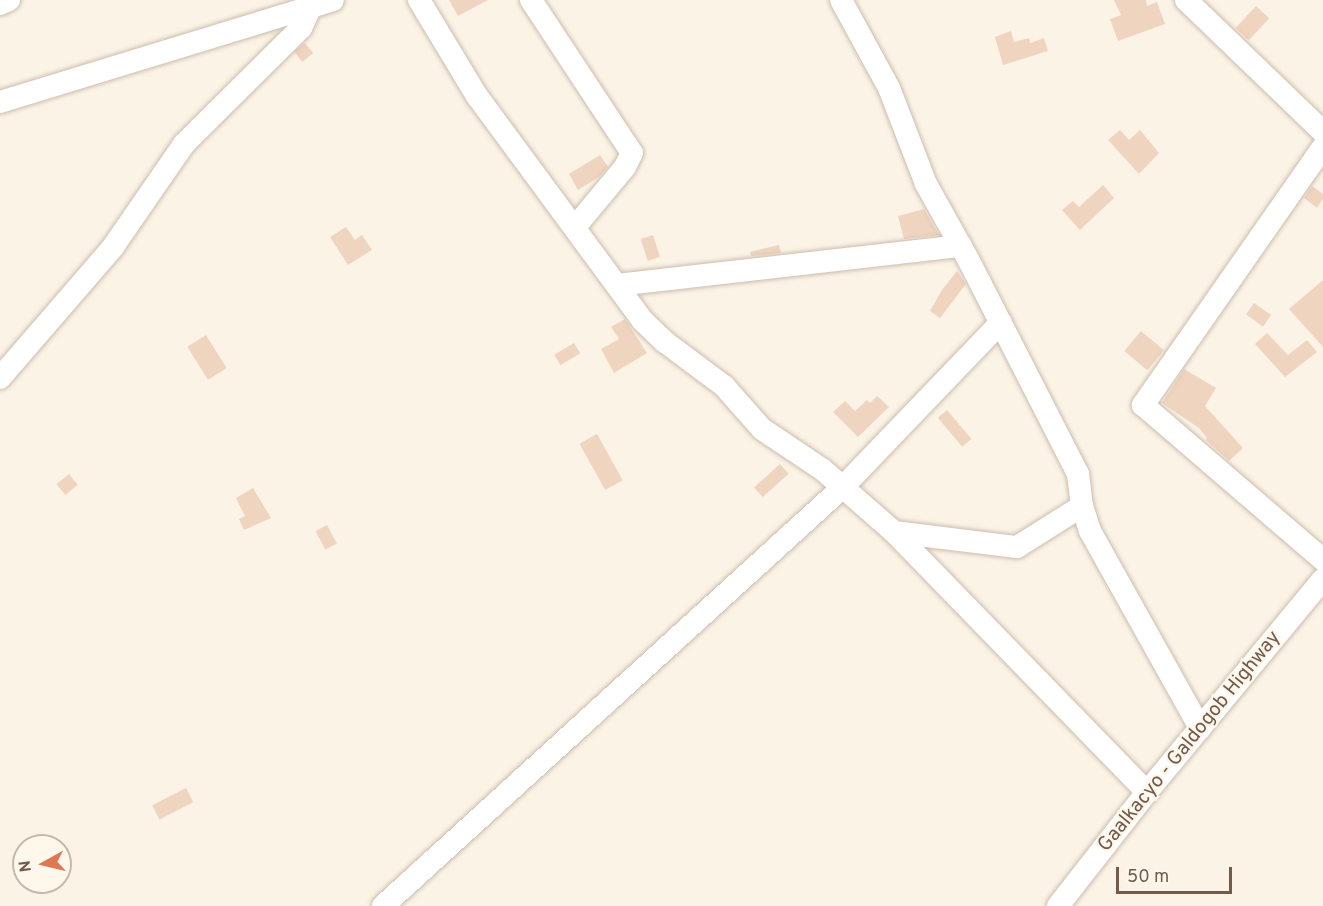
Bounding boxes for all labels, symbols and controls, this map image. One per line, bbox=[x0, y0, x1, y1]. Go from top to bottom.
street label: Gaalkacyo - Galdogob Highway bbox=[1093, 627, 1287, 857]
north arrow bbox=[12, 834, 72, 894]
scale bar bbox=[1119, 855, 1234, 893]
text: N bbox=[15, 859, 37, 873]
text: 50 m bbox=[1127, 866, 1169, 889]

